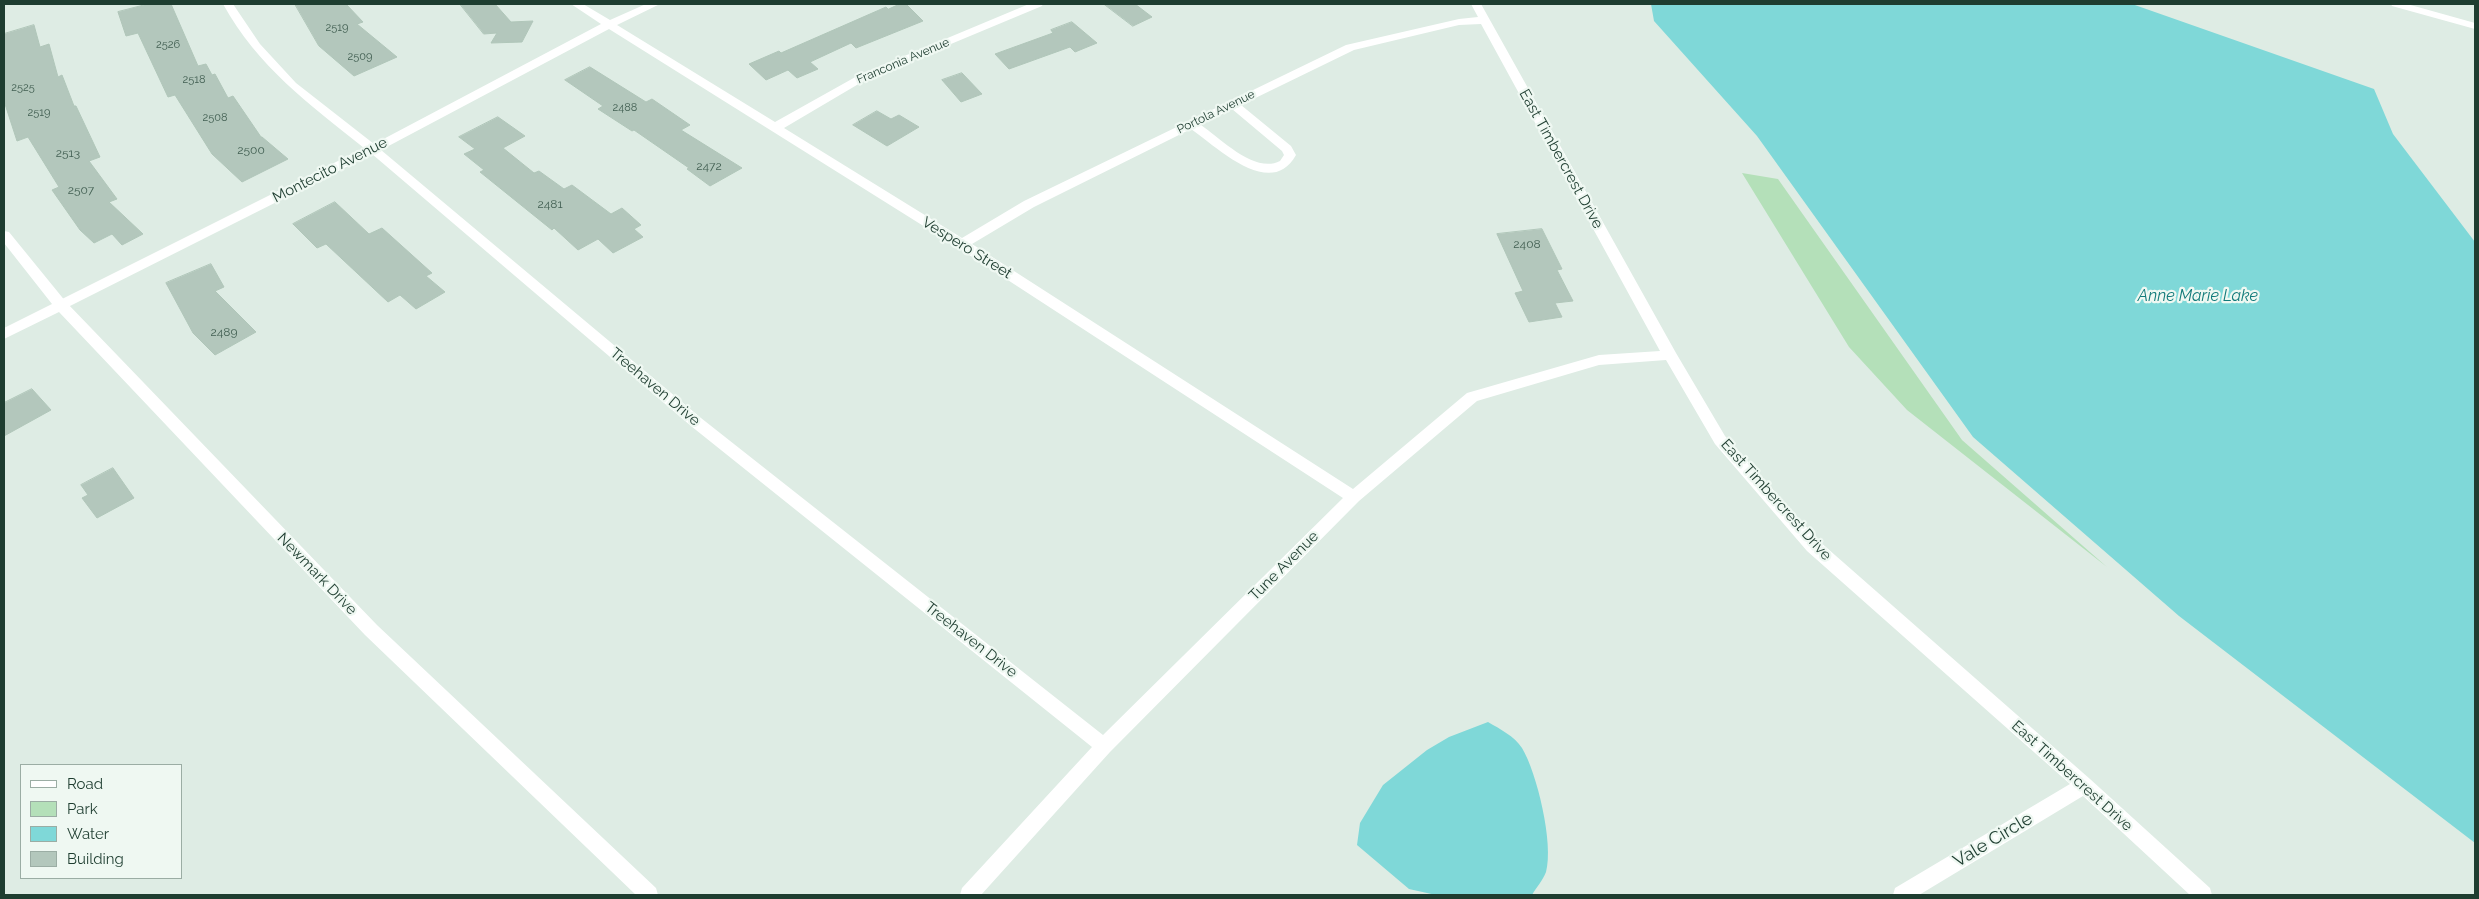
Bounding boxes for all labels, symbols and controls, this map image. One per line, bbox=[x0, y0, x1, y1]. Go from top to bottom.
house number: 2519 bbox=[326, 21, 348, 35]
street label: Franconia Avenue bbox=[854, 35, 952, 87]
house number: 2526 bbox=[156, 38, 180, 52]
house number: 2509 bbox=[348, 50, 372, 64]
house number: 2518 bbox=[183, 73, 205, 87]
house number: 2525 bbox=[11, 81, 35, 95]
street label: East Timbercrest Drive bbox=[1515, 86, 1607, 232]
street label: Portola Avenue bbox=[1175, 87, 1257, 137]
house number: 2488 bbox=[613, 101, 637, 115]
house number: 2519 bbox=[28, 106, 50, 120]
house number: 2508 bbox=[203, 111, 227, 125]
street label: Montecito Avenue bbox=[270, 133, 390, 207]
house number: 2500 bbox=[237, 143, 265, 157]
house number: 2513 bbox=[56, 146, 80, 160]
house number: 2472 bbox=[696, 159, 722, 173]
house number: 2507 bbox=[68, 183, 94, 197]
house number: 2481 bbox=[537, 197, 563, 211]
street label: Vespero Street bbox=[919, 213, 1015, 283]
house number: 2408 bbox=[1513, 237, 1541, 251]
water label: Anne Marie Lake bbox=[2138, 286, 2258, 306]
house number: 2489 bbox=[211, 325, 237, 339]
street label: Treehaven Drive bbox=[606, 344, 704, 430]
street label: East Timbercrest Drive bbox=[1717, 436, 1835, 564]
street label: Tune Avenue bbox=[1246, 528, 1322, 604]
street label: Newmark Drive bbox=[273, 529, 361, 619]
street label: Treehaven Drive bbox=[921, 598, 1021, 682]
street label: East Timbercrest Drive bbox=[2008, 717, 2136, 835]
legend bbox=[20, 764, 182, 879]
text: Road bbox=[67, 775, 103, 793]
text: Park bbox=[67, 800, 98, 818]
street label: Vale Circle bbox=[1949, 808, 2037, 872]
text: Water bbox=[67, 825, 109, 843]
text: Building bbox=[67, 850, 124, 868]

